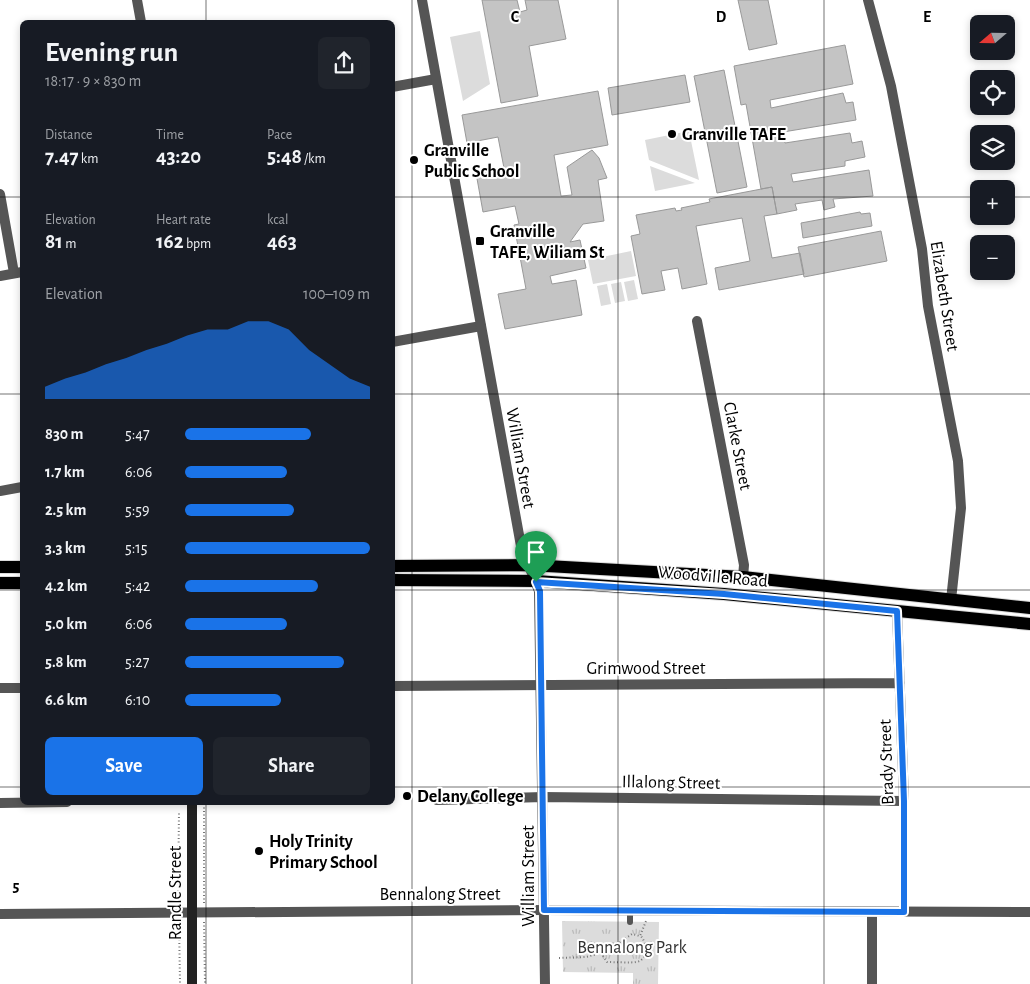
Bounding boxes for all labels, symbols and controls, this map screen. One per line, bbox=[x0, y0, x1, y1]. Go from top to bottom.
text: C bbox=[511, 9, 520, 25]
text: D bbox=[716, 9, 727, 25]
text: E bbox=[923, 9, 931, 25]
north arrow bbox=[970, 15, 1015, 60]
map controls bbox=[970, 15, 1015, 280]
button: share bbox=[318, 37, 370, 89]
text: Evening run bbox=[45, 39, 178, 67]
button: locate bbox=[970, 70, 1015, 115]
text: 18:17 · 9 × 830 m bbox=[45, 73, 141, 89]
button: layers bbox=[970, 125, 1015, 170]
place label: Granville TAFE bbox=[682, 126, 786, 144]
text: Distance bbox=[45, 128, 92, 142]
text: Time bbox=[156, 128, 184, 142]
text: Pace bbox=[267, 128, 292, 142]
marker: Granville TAFE bbox=[666, 128, 678, 140]
place label: Granville Public School bbox=[424, 142, 519, 181]
text: 7.47 bbox=[45, 146, 79, 167]
text: 43:20 bbox=[156, 146, 201, 167]
text: 5:48 bbox=[267, 146, 302, 167]
text: km bbox=[79, 152, 98, 166]
text: /km bbox=[302, 152, 326, 166]
marker: Granville Public School bbox=[408, 154, 420, 166]
button: + bbox=[970, 180, 1015, 225]
text: Elevation bbox=[45, 213, 96, 227]
text: Heart rate bbox=[156, 213, 211, 227]
text: kcal bbox=[267, 213, 288, 227]
place label: Granville TAFE, Wiliam St bbox=[490, 223, 604, 262]
text: 81 bbox=[45, 231, 63, 252]
text: 162 bbox=[156, 231, 184, 252]
text: 463 bbox=[267, 231, 297, 252]
marker: Granville TAFE, Wiliam St bbox=[474, 235, 486, 247]
button: − bbox=[970, 235, 1015, 280]
text: m bbox=[63, 237, 76, 251]
text: bpm bbox=[184, 237, 211, 251]
street label: Elizabeth Street bbox=[926, 240, 962, 353]
text: Elevation bbox=[45, 286, 103, 302]
text: 100–109 m bbox=[303, 286, 370, 302]
street label: Clarke Street bbox=[720, 401, 754, 492]
street label: William Street bbox=[502, 407, 538, 510]
text: 830 m bbox=[45, 426, 83, 442]
text: 5:47 bbox=[125, 426, 150, 442]
text: 1.7 km bbox=[45, 464, 85, 480]
text: 6:06 bbox=[125, 464, 152, 480]
text: 2.5 km bbox=[45, 502, 86, 518]
text: 5:59 bbox=[125, 502, 150, 518]
pin bbox=[515, 531, 557, 582]
icon: arrive bbox=[522, 538, 550, 566]
text: 3.3 km bbox=[45, 540, 86, 556]
text: 5:15 bbox=[125, 540, 148, 556]
street label: Woodville Road bbox=[657, 563, 769, 591]
text: 4.2 km bbox=[45, 578, 88, 594]
text: 5:42 bbox=[125, 578, 150, 594]
text: 5.0 km bbox=[45, 616, 87, 632]
text: 6:06 bbox=[125, 616, 152, 632]
text: 5.8 km bbox=[45, 654, 87, 670]
text: 5:27 bbox=[125, 654, 149, 670]
street label: Grimwood Street bbox=[587, 660, 706, 678]
text: 6.6 km bbox=[45, 692, 87, 708]
text: 6:10 bbox=[125, 692, 150, 708]
street label: Brady Street bbox=[876, 719, 897, 805]
button: Save bbox=[45, 737, 203, 795]
button: Share bbox=[213, 737, 370, 795]
street label: Illalong Street bbox=[622, 773, 721, 793]
place label: Delany College bbox=[417, 788, 524, 806]
marker: Delany College bbox=[401, 790, 413, 802]
street label: William Street bbox=[520, 825, 538, 927]
place label: Holy Trinity Primary School bbox=[269, 833, 378, 872]
marker: Holy Trinity Primary School bbox=[253, 845, 265, 857]
street label: Randle Street bbox=[167, 846, 185, 940]
text: 5 bbox=[13, 878, 20, 894]
street label: Bennalong Street bbox=[380, 886, 501, 904]
park label: Bennalong Park bbox=[577, 939, 688, 957]

